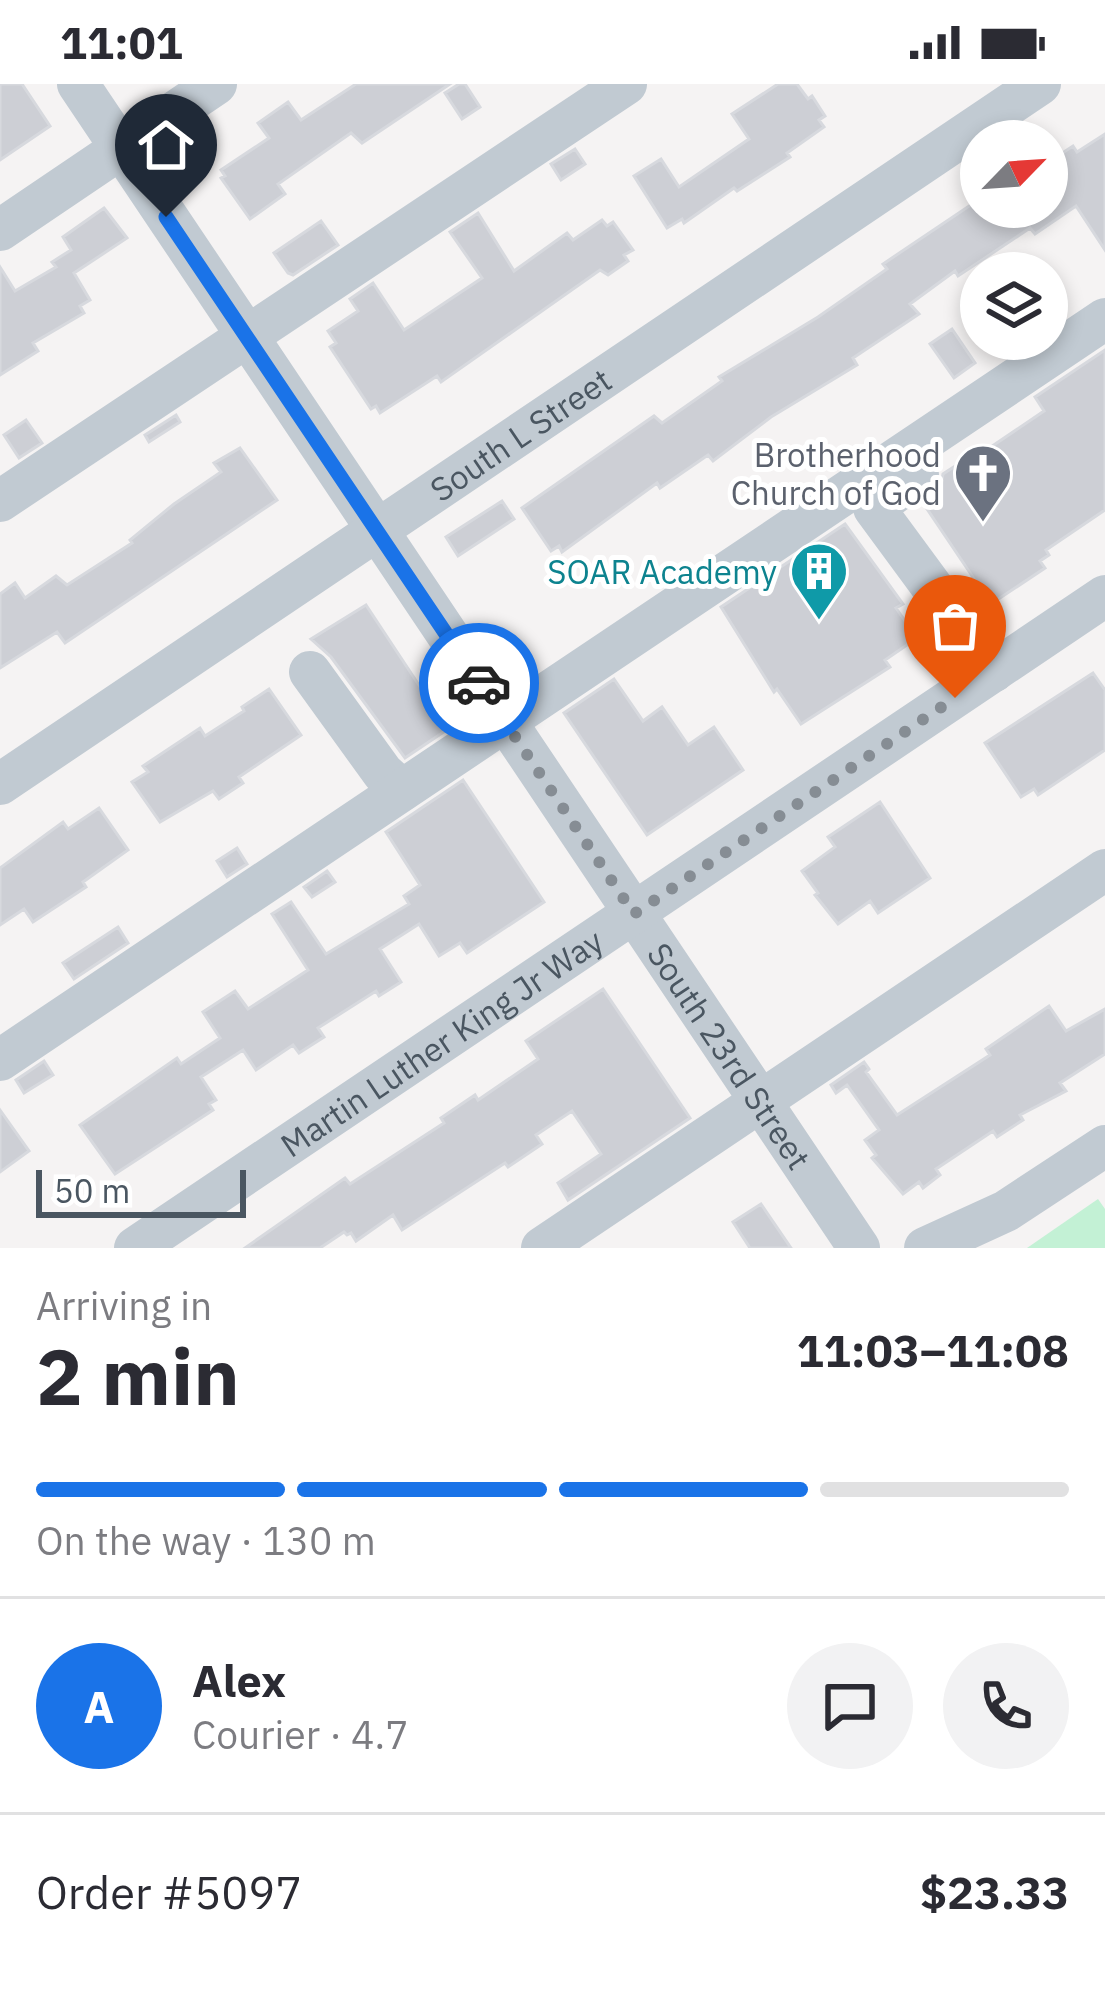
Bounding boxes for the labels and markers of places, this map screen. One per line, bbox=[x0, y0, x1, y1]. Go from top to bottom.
pin bbox=[115, 94, 217, 217]
place label: Brotherhood Church of God bbox=[731, 433, 941, 514]
church icon: Brotherhood Church of God bbox=[952, 442, 1014, 524]
building icon: SOAR Academy bbox=[788, 540, 850, 622]
place label: SOAR Academy bbox=[547, 550, 777, 593]
pin bbox=[904, 575, 1006, 698]

